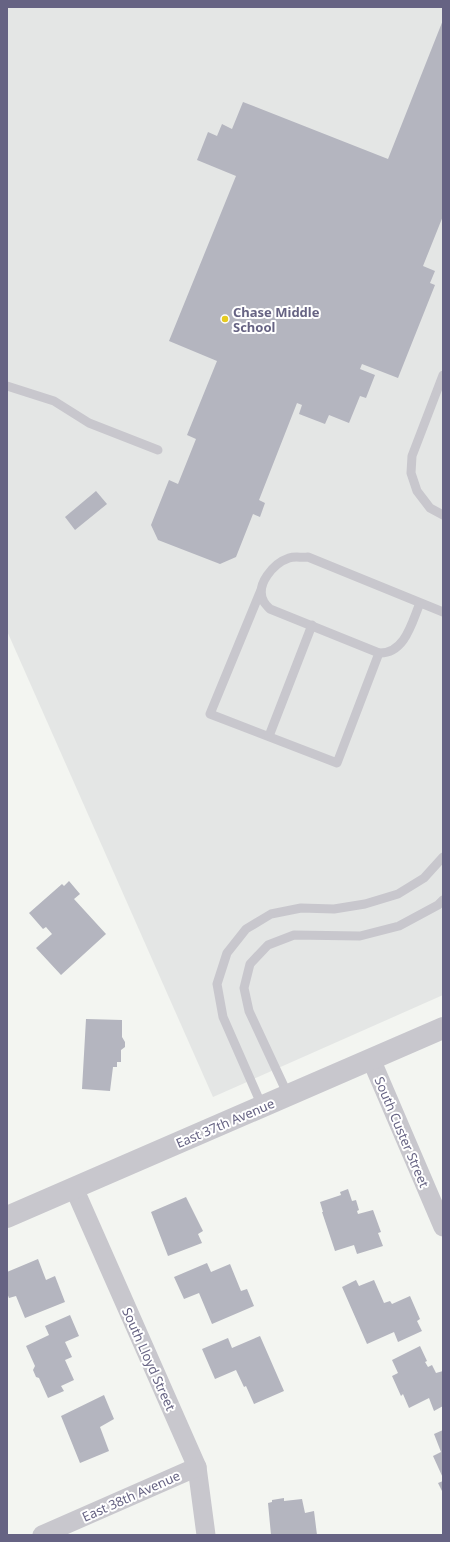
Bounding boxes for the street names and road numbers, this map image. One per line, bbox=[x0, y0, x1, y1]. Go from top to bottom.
street label: South Custer Street bbox=[371, 1074, 434, 1190]
street label: East 37th Avenue bbox=[173, 1094, 277, 1152]
street label: South Lloyd Street bbox=[118, 1305, 180, 1414]
street label: East 38th Avenue bbox=[79, 1466, 183, 1526]

